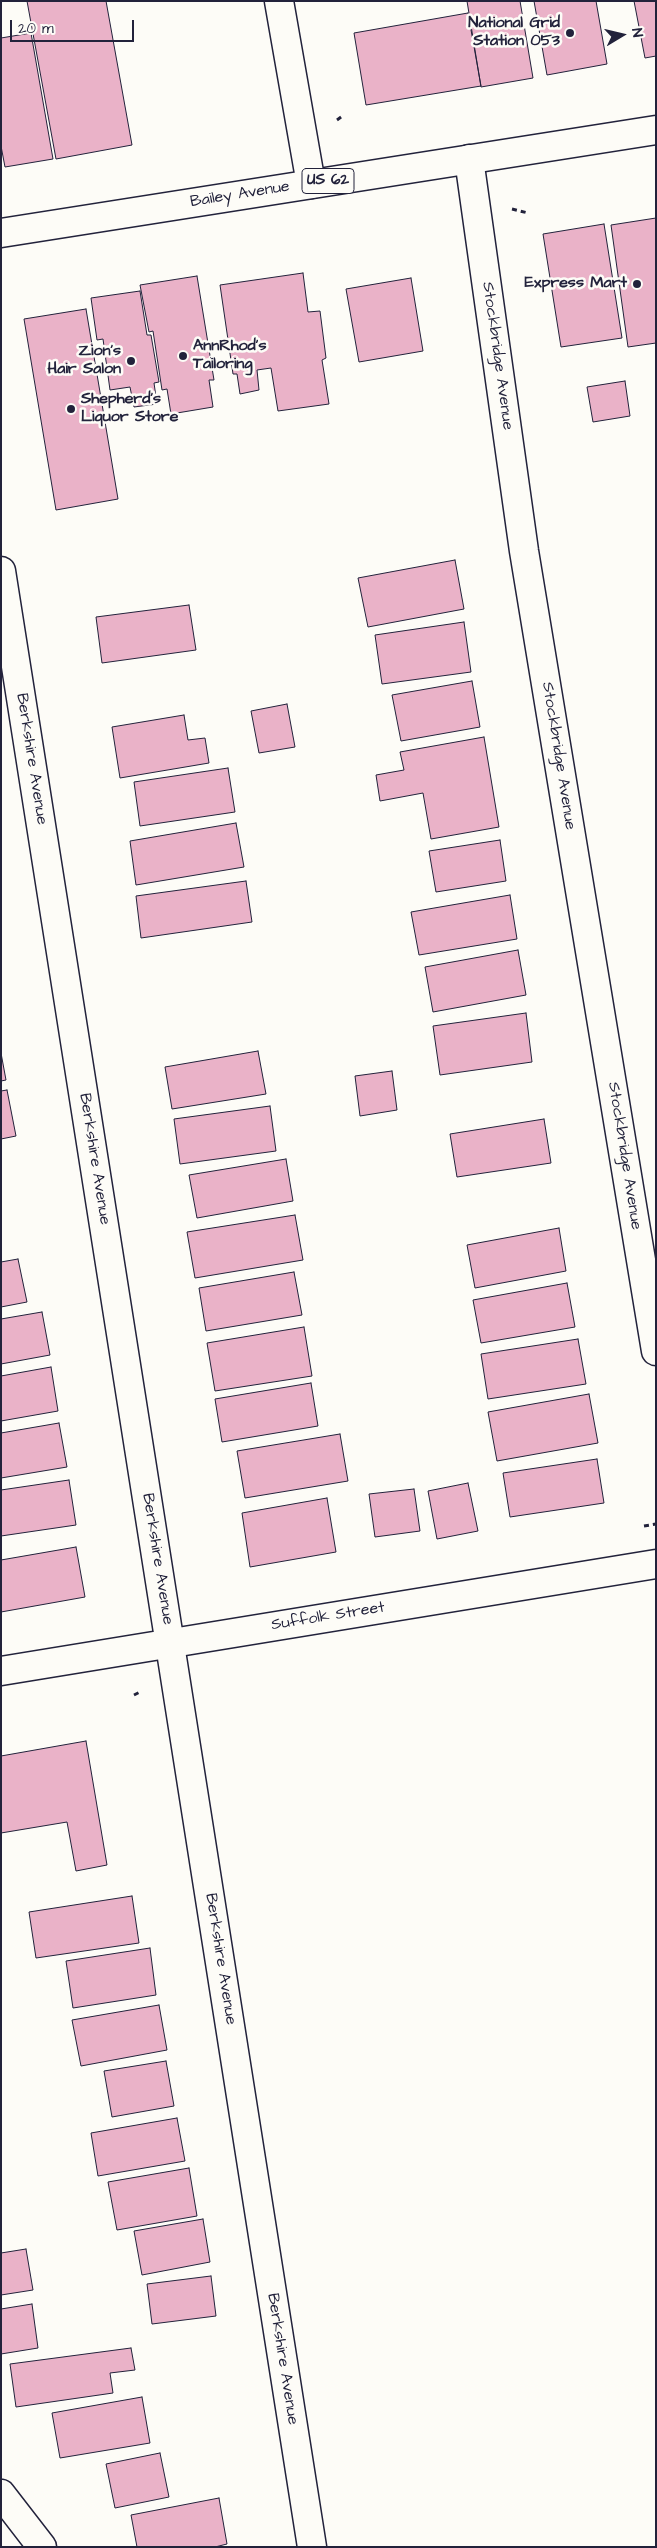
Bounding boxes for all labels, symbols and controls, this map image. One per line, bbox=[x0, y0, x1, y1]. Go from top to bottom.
scale bar bbox=[12, 10, 136, 42]
north arrow bbox=[597, 10, 647, 60]
place label: National Grid Station 053 bbox=[468, 14, 560, 52]
text: 20 m bbox=[18, 18, 54, 39]
marker: National Grid Station 053 bbox=[564, 27, 576, 39]
text: N bbox=[626, 27, 647, 39]
road number: US 62 bbox=[302, 168, 354, 194]
street label: Bailey Avenue bbox=[189, 178, 291, 212]
place label: Express Mart bbox=[524, 274, 627, 294]
marker: Express Mart bbox=[631, 278, 643, 290]
street label: Stockbridge Avenue bbox=[477, 281, 517, 431]
place label: AnnRhod's Tailoring bbox=[193, 337, 266, 375]
place label: Zion's Hair Salon bbox=[48, 342, 121, 380]
marker: AnnRhod's Tailoring bbox=[177, 350, 189, 362]
marker: Zion's Hair Salon bbox=[125, 355, 137, 367]
place label: Shepherd's Liquor Store bbox=[81, 390, 178, 428]
marker: Shepherd's Liquor Store bbox=[65, 403, 77, 415]
street label: Stockbridge Avenue bbox=[537, 681, 579, 831]
street label: Berkshire Avenue bbox=[11, 692, 51, 826]
street label: Stockbridge Avenue bbox=[603, 1081, 645, 1231]
street label: Berkshire Avenue bbox=[74, 1092, 114, 1226]
street label: Berkshire Avenue bbox=[137, 1492, 177, 1626]
street label: Suffolk Street bbox=[270, 1599, 386, 1635]
street label: Berkshire Avenue bbox=[200, 1892, 240, 2026]
street label: Berkshire Avenue bbox=[262, 2292, 302, 2426]

